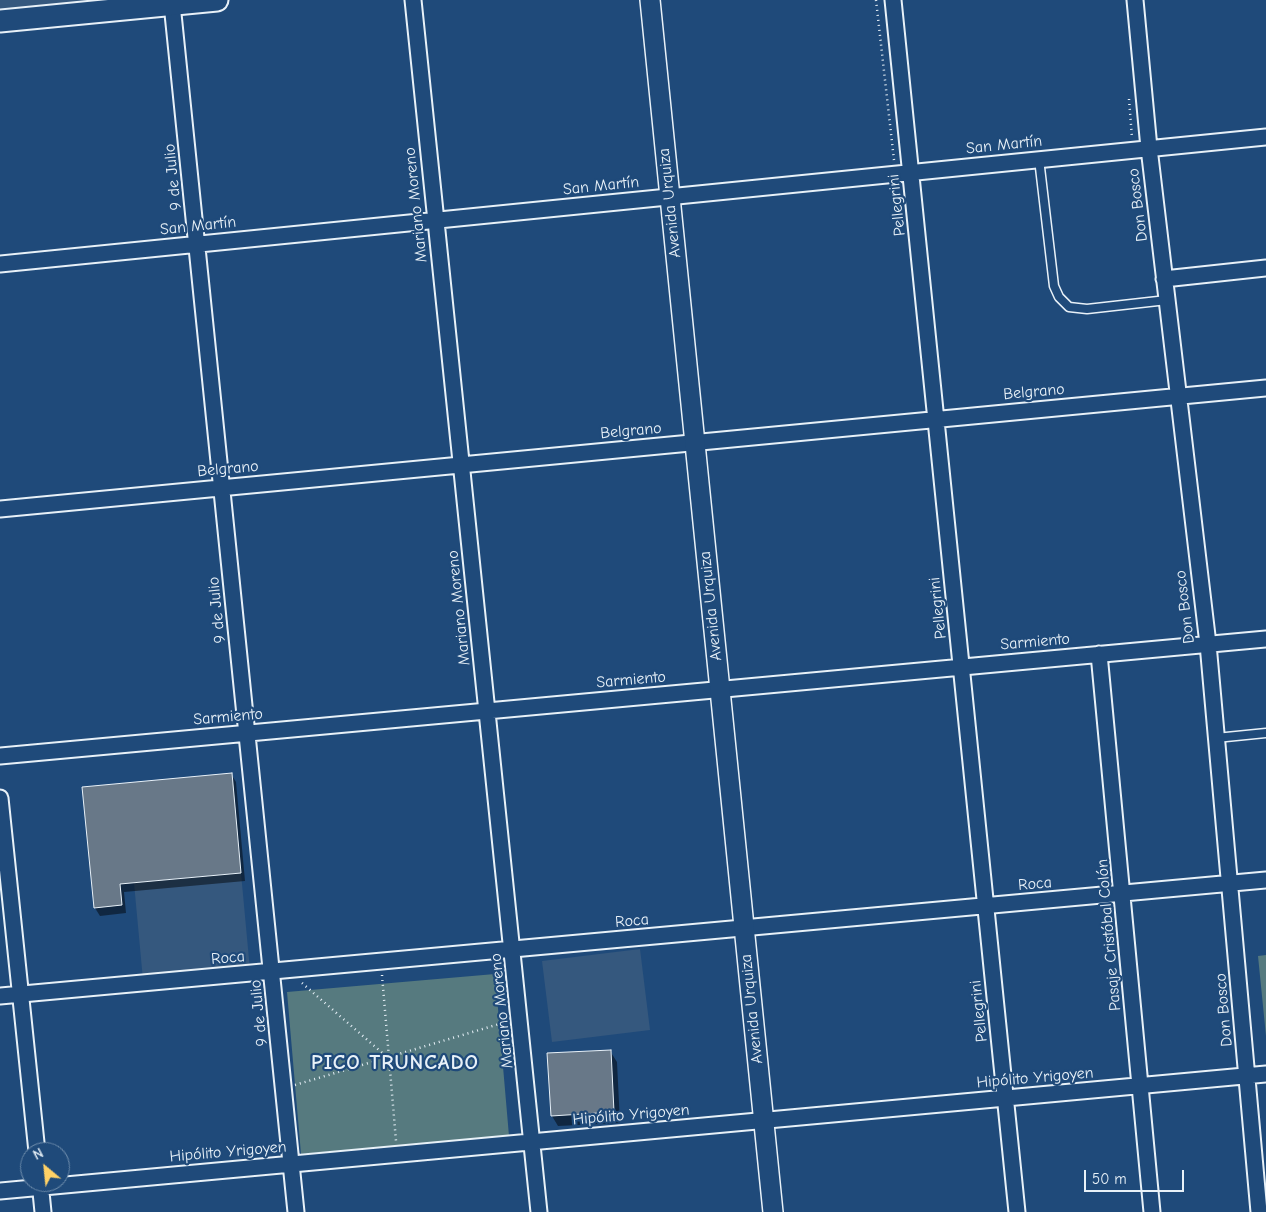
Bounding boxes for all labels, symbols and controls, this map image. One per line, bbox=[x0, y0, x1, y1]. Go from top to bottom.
street label: San Martín bbox=[965, 131, 1043, 159]
street label: 9 de Julio bbox=[160, 143, 186, 211]
street label: Mariano Moreno bbox=[400, 146, 432, 264]
street label: Avenida Urquiza bbox=[655, 147, 685, 259]
street label: Don Bosco bbox=[1124, 167, 1152, 243]
street label: San Martín bbox=[562, 172, 640, 200]
street label: Pellegrini bbox=[884, 173, 910, 237]
street label: San Martín bbox=[159, 212, 237, 240]
street label: Belgrano bbox=[1003, 380, 1065, 404]
street label: Belgrano bbox=[600, 419, 662, 443]
street label: Belgrano bbox=[197, 457, 259, 481]
street label: Mariano Moreno bbox=[443, 549, 475, 667]
street label: Avenida Urquiza bbox=[696, 550, 726, 662]
street label: Don Bosco bbox=[1171, 569, 1199, 645]
street label: 9 de Julio bbox=[204, 576, 230, 644]
street label: Pellegrini bbox=[925, 576, 951, 640]
street label: Sarmiento bbox=[999, 629, 1071, 655]
street label: Sarmiento bbox=[595, 667, 667, 693]
street label: Sarmiento bbox=[192, 704, 264, 730]
street label: Pasaje Cristóbal Colón bbox=[1093, 858, 1125, 1012]
street label: Roca bbox=[1017, 873, 1053, 895]
street label: Roca bbox=[614, 910, 650, 932]
street label: Roca bbox=[210, 947, 246, 969]
street label: Mariano Moreno bbox=[486, 952, 518, 1070]
street label: Avenida Urquiza bbox=[737, 953, 767, 1065]
street label: Don Bosco bbox=[1211, 972, 1237, 1048]
street label: 9 de Julio bbox=[246, 979, 272, 1047]
street label: Pellegrini bbox=[966, 979, 992, 1043]
district label: PICO TRUNCADO bbox=[309, 1050, 481, 1076]
street label: Hipólito Yrigoyen bbox=[976, 1063, 1094, 1093]
street label: Hipólito Yrigoyen bbox=[572, 1100, 690, 1130]
street label: Hipólito Yrigoyen bbox=[169, 1137, 287, 1167]
north arrow bbox=[20, 1142, 70, 1192]
text: N bbox=[30, 1145, 46, 1164]
scale bar bbox=[1086, 1160, 1186, 1192]
text: 50 m bbox=[1092, 1170, 1127, 1188]

